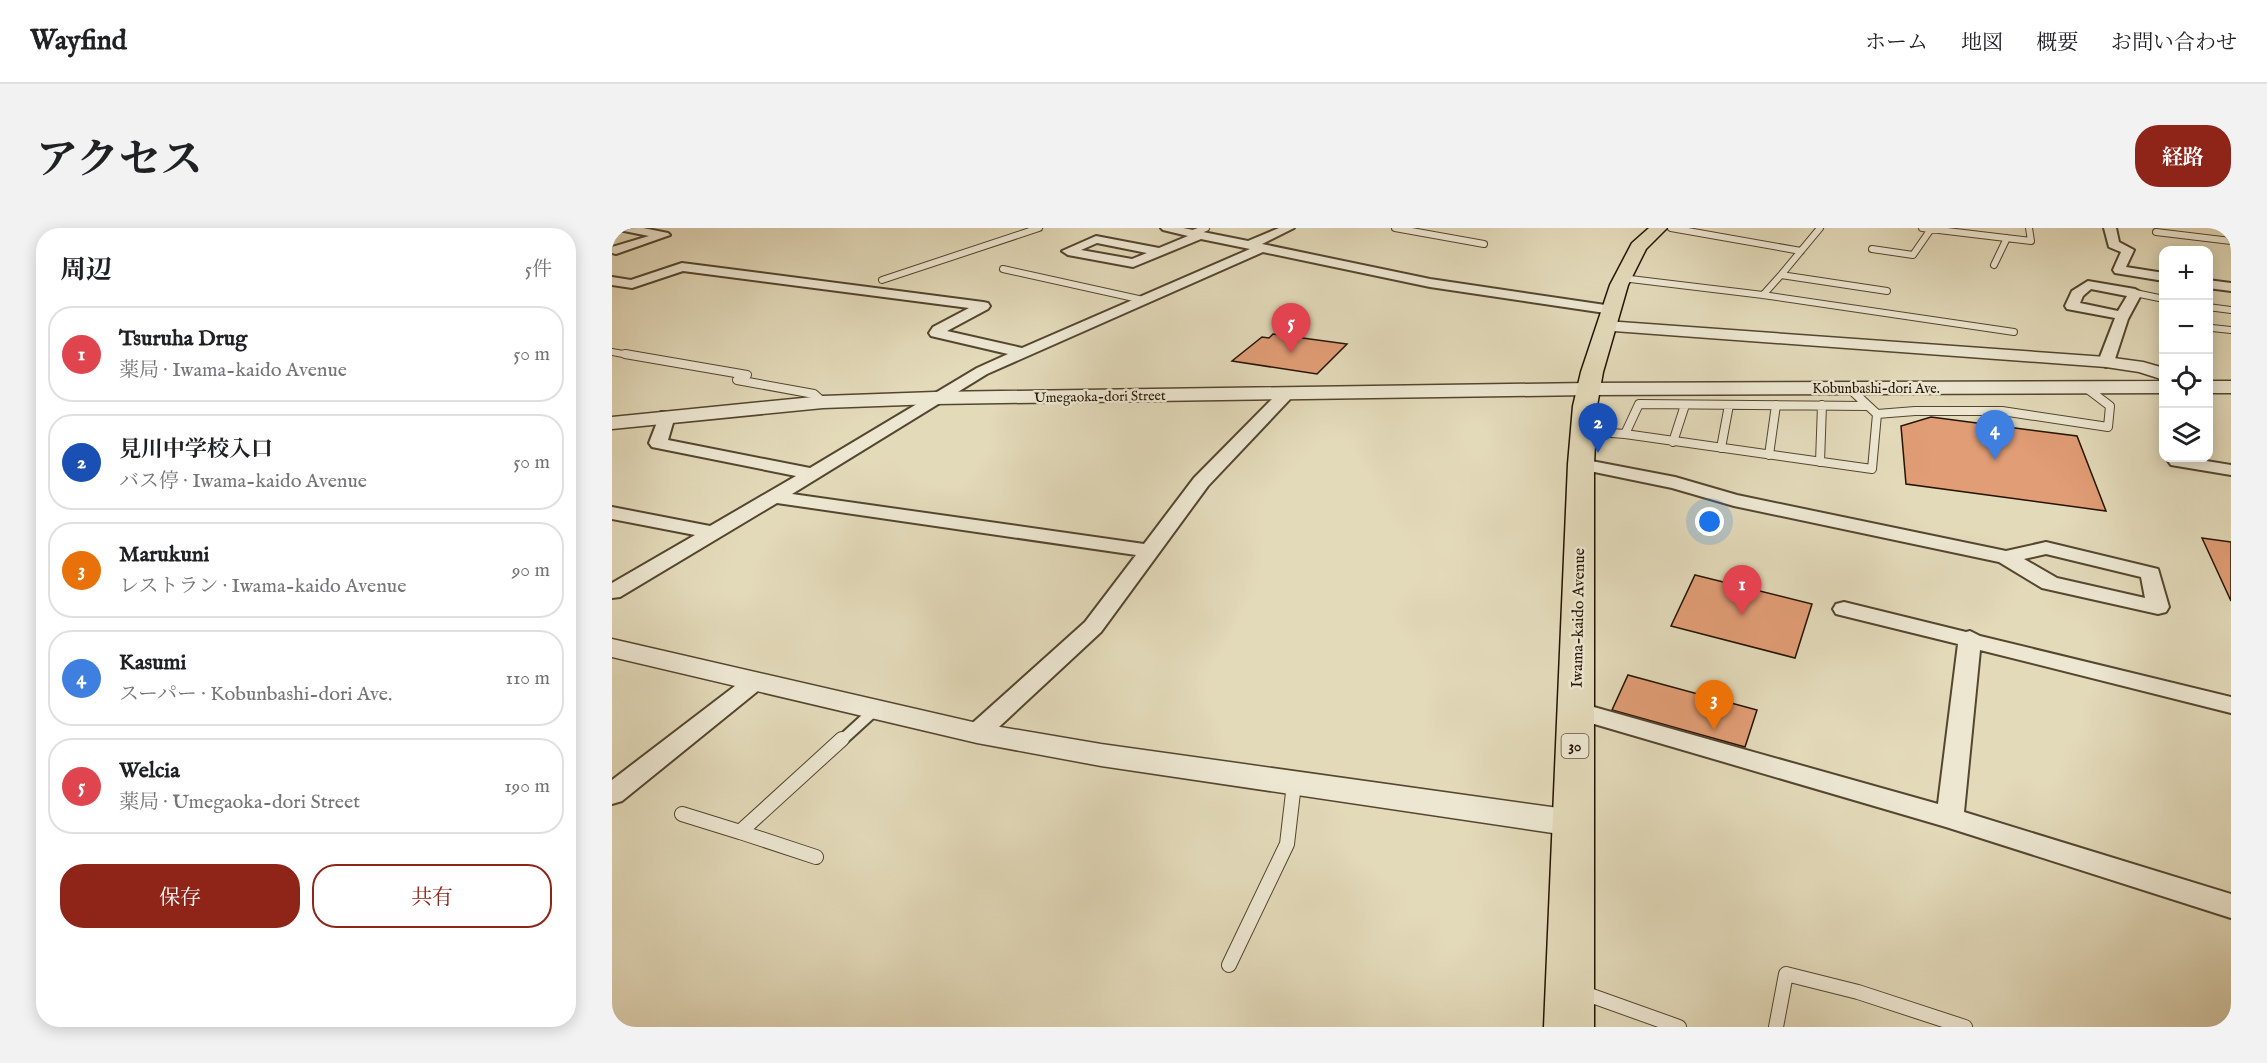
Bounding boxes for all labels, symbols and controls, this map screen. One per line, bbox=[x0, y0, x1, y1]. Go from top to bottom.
text: Wayfind bbox=[30, 24, 127, 59]
text: ホーム bbox=[1865, 30, 1928, 57]
text: 地図 bbox=[1961, 30, 2003, 57]
text: 概要 bbox=[2036, 30, 2078, 57]
text: お問い合わせ bbox=[2111, 30, 2237, 57]
button: 経路 bbox=[2135, 125, 2231, 187]
text: アクセス bbox=[36, 135, 203, 188]
map controls bbox=[2159, 246, 2213, 462]
button: + bbox=[2159, 246, 2213, 300]
text: 周辺 bbox=[60, 254, 112, 287]
text: 5件 bbox=[525, 257, 552, 282]
button: − bbox=[2159, 300, 2213, 354]
pin: 5 bbox=[1272, 304, 1310, 353]
text: Tsuruha Drug bbox=[119, 325, 247, 353]
text: 1 bbox=[78, 342, 85, 367]
text: 50 m bbox=[513, 342, 550, 367]
button: locate bbox=[2159, 354, 2213, 408]
text: 薬局 · Iwama-kaido Avenue bbox=[119, 358, 347, 383]
street label: Kobunbashi-dori Ave. bbox=[1812, 380, 1940, 398]
street label: Umegaoka-dori Street bbox=[1034, 387, 1166, 407]
pin: 2 bbox=[1578, 404, 1618, 453]
button: layers bbox=[2159, 408, 2213, 462]
pin: 4 bbox=[1976, 410, 2014, 460]
text: 見川中学校入口 bbox=[119, 436, 273, 464]
text: 2 bbox=[77, 450, 86, 475]
text: 50 m bbox=[513, 450, 550, 475]
text: バス停 · Iwama-kaido Avenue bbox=[119, 469, 367, 494]
your location bbox=[1695, 507, 1724, 536]
text: Marukuni bbox=[119, 541, 209, 569]
street label: Iwama-kaido Avenue bbox=[1568, 548, 1590, 688]
text: 3 bbox=[78, 558, 85, 583]
text: 90 m bbox=[512, 558, 550, 583]
pin: 1 bbox=[1722, 566, 1762, 615]
text: レストラン · Iwama-kaido Avenue bbox=[119, 574, 406, 599]
text: Kasumi bbox=[119, 649, 186, 677]
text: 4 bbox=[77, 666, 86, 691]
text: 110 m bbox=[506, 666, 550, 691]
pin: 3 bbox=[1694, 680, 1734, 730]
text: スーパー · Kobunbashi-dori Ave. bbox=[119, 682, 392, 707]
road number: 30 bbox=[1562, 734, 1588, 758]
text: Welcia bbox=[119, 757, 180, 785]
text: 5 bbox=[78, 774, 85, 799]
text: 190 m bbox=[504, 774, 550, 799]
text: 薬局 · Umegaoka-dori Street bbox=[119, 790, 360, 815]
button: 保存 bbox=[60, 864, 300, 928]
button: 共有 bbox=[312, 864, 552, 928]

